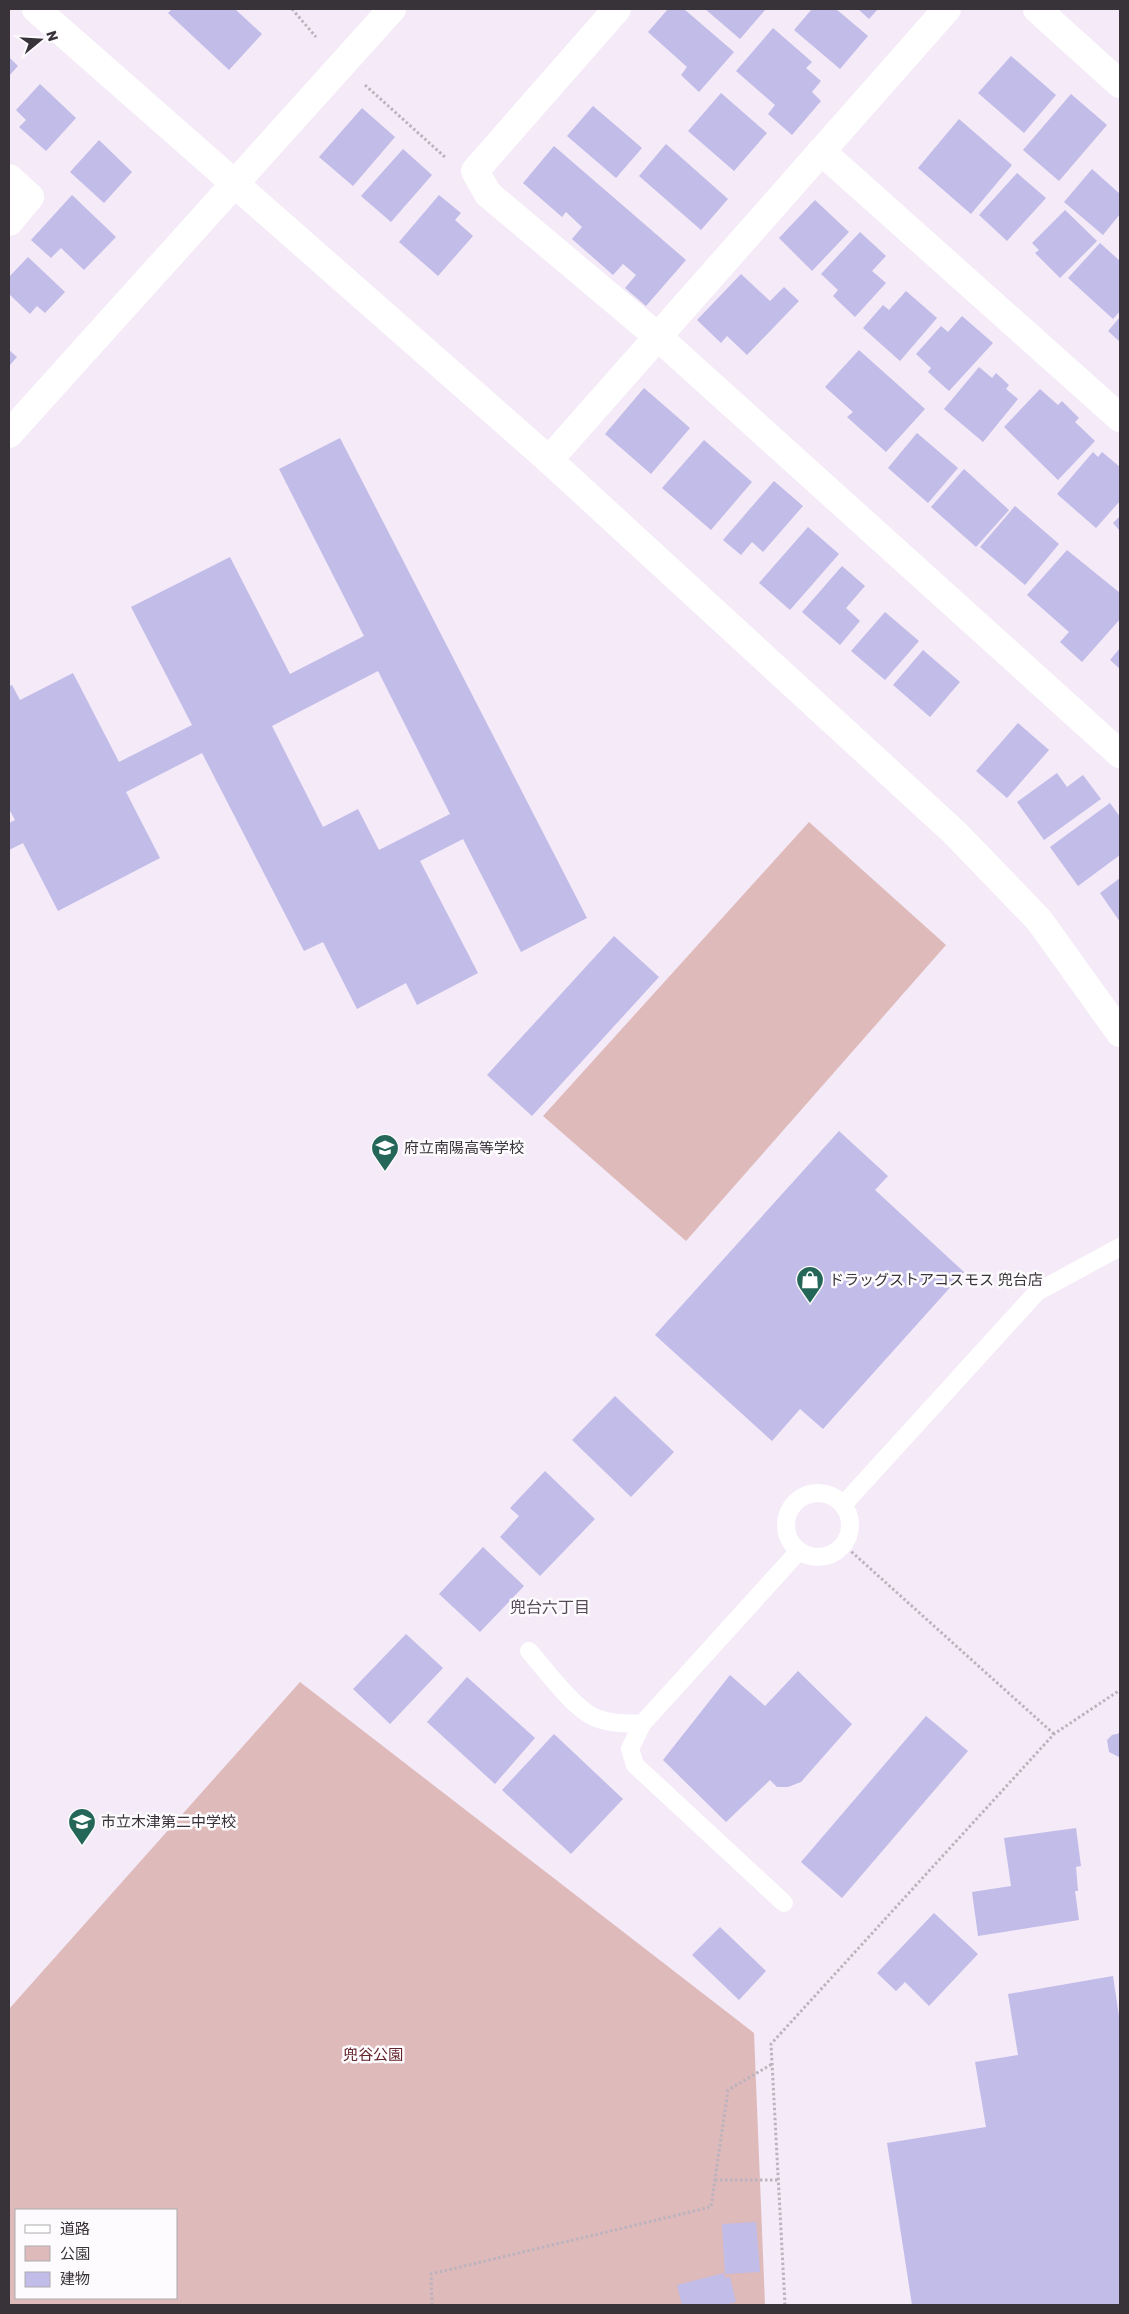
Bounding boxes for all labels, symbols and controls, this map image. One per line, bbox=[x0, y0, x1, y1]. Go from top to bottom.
north arrow bbox=[15, 15, 65, 65]
text: N bbox=[42, 29, 62, 44]
school or university icon: 府立南陽高等学校 bbox=[370, 1133, 400, 1172]
place label: 府立南陽高等学校 bbox=[404, 1139, 524, 1157]
shop icon: ドラッグストアコスモス 兜台店 bbox=[795, 1265, 825, 1304]
place label: ドラッグストアコスモス 兜台店 bbox=[829, 1271, 1043, 1289]
district label: 兜台六丁目 bbox=[510, 1598, 590, 1617]
school or university icon: 市立木津第二中学校 bbox=[67, 1807, 97, 1846]
place label: 市立木津第二中学校 bbox=[101, 1813, 236, 1831]
park label: 兜谷公園 bbox=[343, 2046, 403, 2064]
legend bbox=[15, 2209, 178, 2299]
text: 道路 bbox=[60, 2220, 90, 2238]
text: 公園 bbox=[60, 2245, 90, 2263]
text: 建物 bbox=[60, 2270, 90, 2288]

